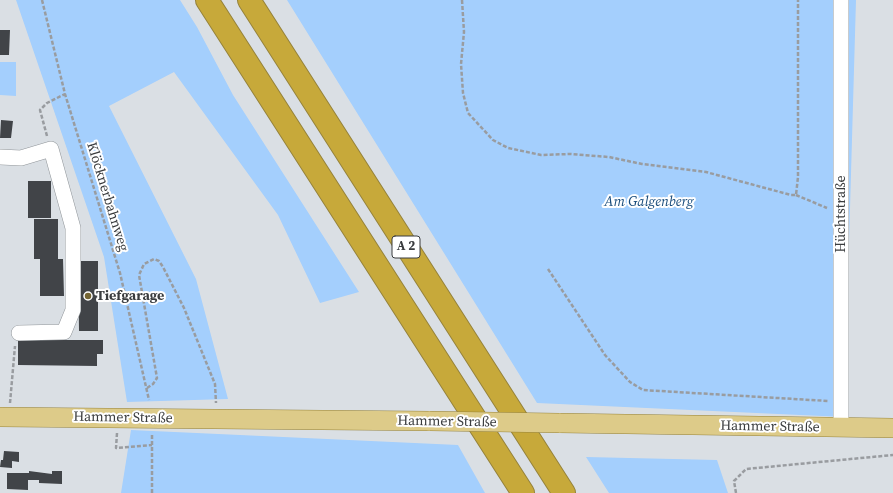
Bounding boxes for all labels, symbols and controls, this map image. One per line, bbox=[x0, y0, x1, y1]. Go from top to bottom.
street label: Klöcknerbahnweg bbox=[82, 140, 132, 254]
street label: Hüchtstraße bbox=[833, 175, 849, 253]
park label: Am Galgenberg bbox=[604, 194, 694, 210]
road number: A 2 bbox=[392, 236, 420, 258]
place label: Tiefgarage bbox=[96, 288, 164, 304]
marker: Tiefgarage bbox=[83, 291, 93, 301]
street label: Hammer Straße bbox=[73, 409, 173, 427]
street label: Hammer Straße bbox=[397, 413, 497, 431]
street label: Hammer Straße bbox=[720, 418, 820, 436]

